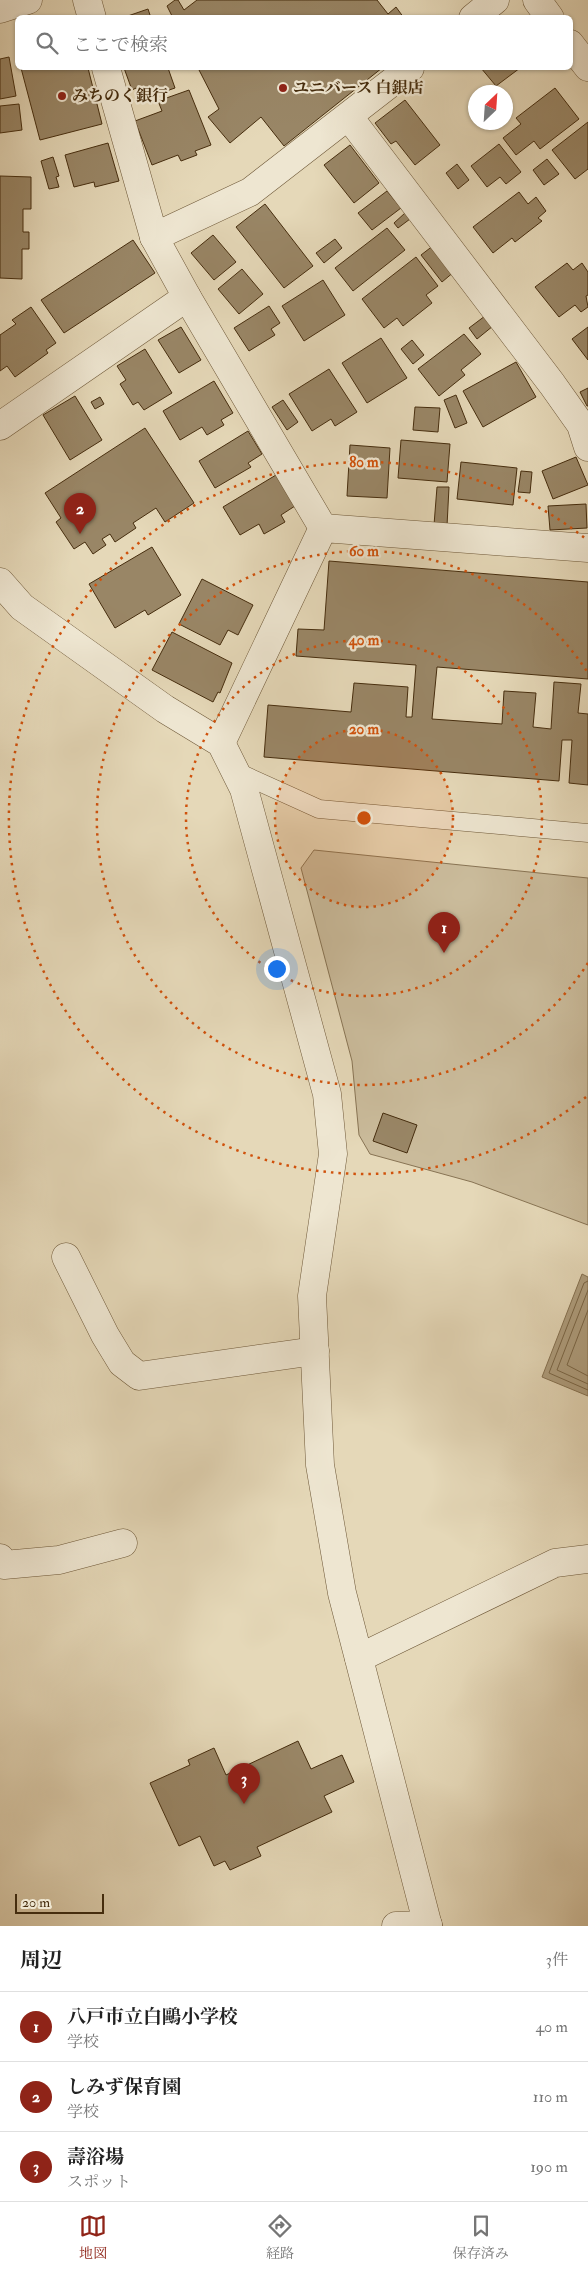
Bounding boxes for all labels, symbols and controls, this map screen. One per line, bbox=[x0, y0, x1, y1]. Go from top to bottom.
search box bbox=[15, 15, 573, 70]
icon: search bbox=[33, 29, 61, 57]
text: ここで検索 bbox=[73, 33, 168, 57]
place label: ユニバース 白銀店 bbox=[293, 78, 424, 98]
marker: ユニバース 白銀店 bbox=[277, 82, 289, 94]
north arrow bbox=[468, 85, 513, 130]
place label: みちのく銀行 bbox=[72, 86, 168, 106]
marker: みちのく銀行 bbox=[56, 90, 68, 102]
text: 80 m bbox=[349, 453, 379, 472]
pin: 2 bbox=[64, 493, 96, 534]
text: 60 m bbox=[349, 542, 379, 561]
text: 40 m bbox=[348, 631, 380, 650]
text: 20 m bbox=[349, 720, 379, 739]
centre of rings bbox=[355, 809, 373, 827]
pin: 1 bbox=[428, 912, 460, 953]
your location bbox=[264, 956, 290, 982]
pin: 3 bbox=[228, 1763, 260, 1804]
scale bar bbox=[15, 1891, 104, 1914]
text: 20 m bbox=[22, 1894, 50, 1911]
text: 周辺 bbox=[20, 1947, 62, 1974]
text: 3件 bbox=[546, 1950, 568, 1970]
text: 八戸市立白鷗小学校 bbox=[67, 2005, 238, 2029]
text: 1 bbox=[33, 2017, 39, 2037]
text: 40 m bbox=[535, 2017, 568, 2037]
text: 学校 bbox=[67, 2032, 99, 2052]
text: しみず保育園 bbox=[67, 2075, 181, 2099]
text: 2 bbox=[32, 2087, 40, 2107]
text: 110 m bbox=[533, 2087, 568, 2107]
text: 学校 bbox=[67, 2102, 99, 2122]
text: 壽浴場 bbox=[67, 2145, 124, 2169]
text: 3 bbox=[33, 2157, 39, 2177]
text: 190 m bbox=[530, 2157, 568, 2177]
text: スポット bbox=[67, 2172, 131, 2192]
tab: 地図 bbox=[79, 2212, 107, 2262]
tab: 経路 bbox=[266, 2212, 294, 2262]
tab: 保存済み bbox=[453, 2212, 509, 2262]

